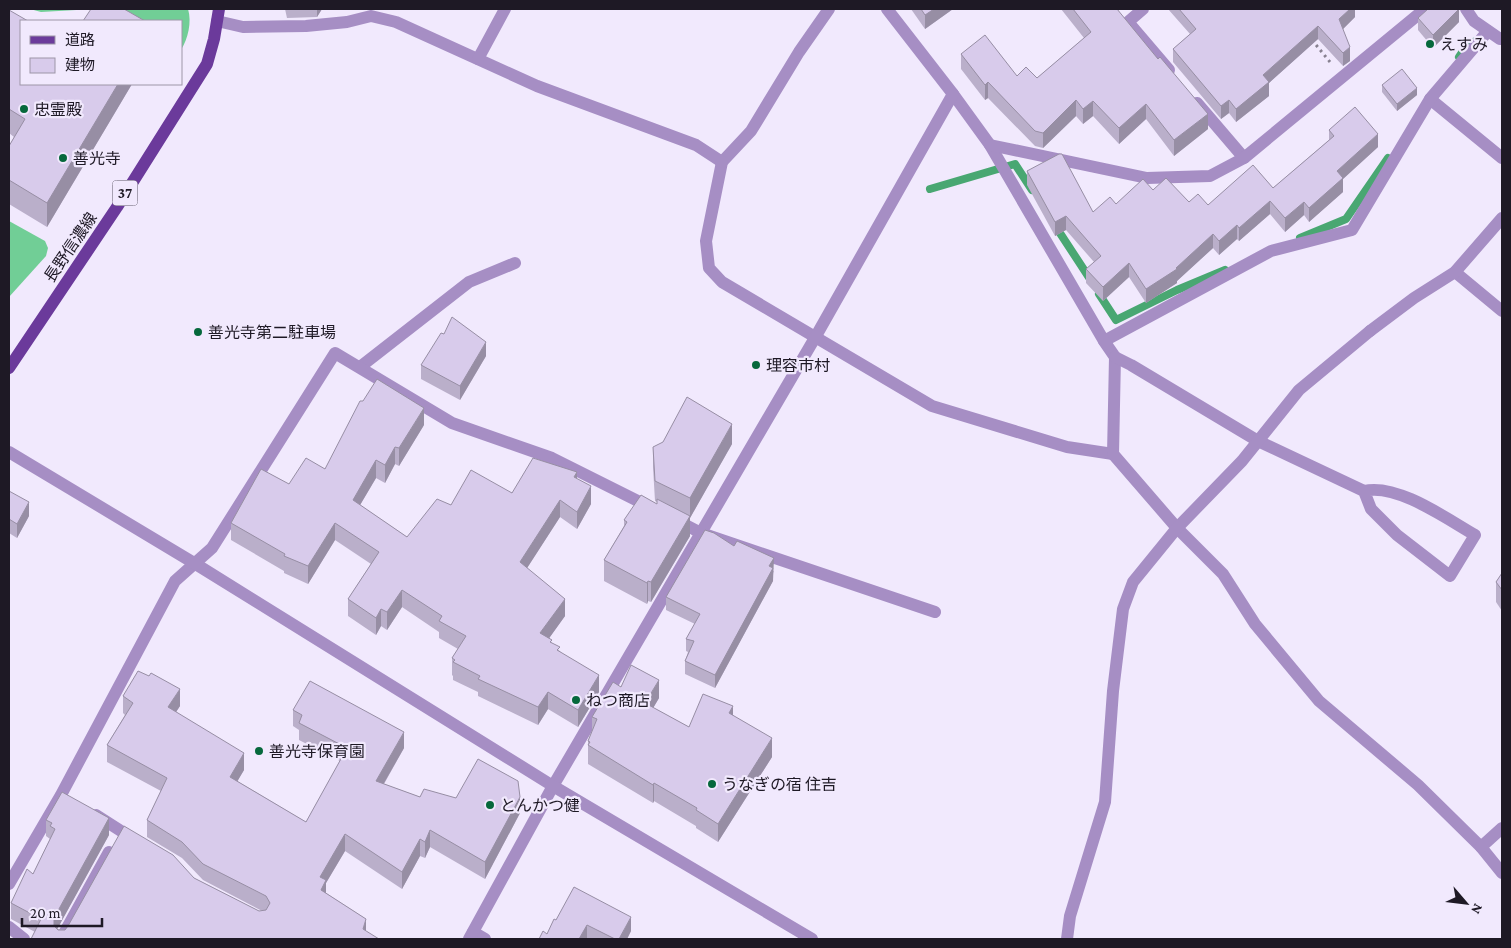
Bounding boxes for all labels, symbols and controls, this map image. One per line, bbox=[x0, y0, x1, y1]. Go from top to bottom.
legend bbox=[20, 20, 182, 85]
text: 道路 bbox=[65, 32, 95, 48]
place label: えすみ bbox=[1440, 36, 1488, 53]
marker: えすみ bbox=[1424, 38, 1436, 50]
text: 建物 bbox=[65, 57, 95, 73]
place label: 忠霊殿 bbox=[34, 101, 82, 118]
marker: 忠霊殿 bbox=[18, 103, 30, 115]
place label: 善光寺 bbox=[73, 150, 121, 167]
marker: 善光寺 bbox=[57, 152, 69, 164]
road number: 37 bbox=[112, 180, 138, 206]
street label: 長野信濃線 bbox=[41, 209, 100, 285]
place label: 善光寺第二駐車場 bbox=[208, 324, 336, 341]
marker: 善光寺第二駐車場 bbox=[192, 326, 204, 338]
place label: 理容市村 bbox=[766, 357, 830, 374]
marker: 理容市村 bbox=[750, 359, 762, 371]
place label: ねつ商店 bbox=[586, 692, 650, 709]
marker: ねつ商店 bbox=[570, 694, 582, 706]
place label: 善光寺保育園 bbox=[269, 743, 365, 760]
marker: 善光寺保育園 bbox=[253, 745, 265, 757]
place label: うなぎの宿 住吉 bbox=[722, 776, 837, 793]
marker: うなぎの宿 住吉 bbox=[706, 778, 718, 790]
place label: とんかつ健 bbox=[500, 797, 580, 814]
marker: とんかつ健 bbox=[484, 799, 496, 811]
north arrow bbox=[1441, 878, 1491, 928]
scale bar bbox=[22, 896, 102, 928]
text: N bbox=[1468, 901, 1487, 917]
text: 20 m bbox=[30, 905, 61, 921]

